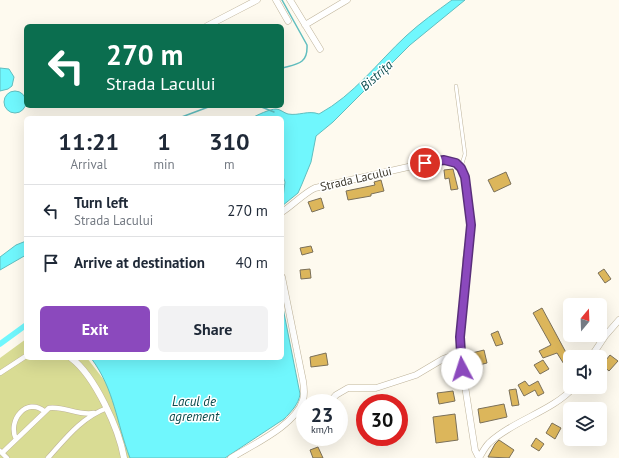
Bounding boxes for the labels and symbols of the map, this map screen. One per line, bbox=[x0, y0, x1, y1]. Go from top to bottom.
water label: Bistrița bbox=[357, 56, 397, 94]
pin bbox=[408, 146, 442, 180]
street label: Strada Lacului bbox=[319, 163, 393, 194]
north arrow bbox=[563, 298, 607, 342]
position arrow bbox=[441, 348, 483, 390]
water label: Lacul de agrement bbox=[169, 393, 220, 425]
speed limit sign: 30 bbox=[356, 394, 408, 446]

